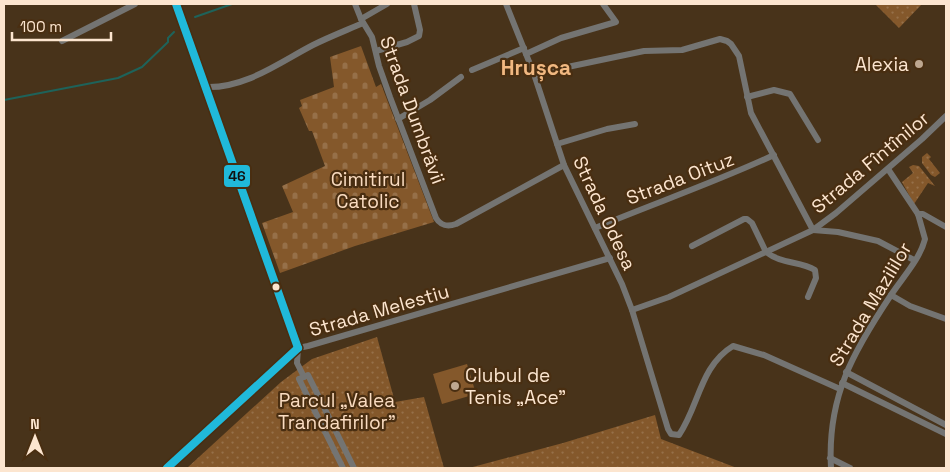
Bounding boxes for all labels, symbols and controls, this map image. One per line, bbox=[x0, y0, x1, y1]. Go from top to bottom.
scale bar bbox=[12, 10, 111, 42]
text: 100 m bbox=[20, 17, 62, 36]
street label: Strada Dumbrăvii bbox=[374, 33, 451, 188]
place label: Alexia bbox=[855, 52, 909, 77]
district label: Hrușca bbox=[501, 54, 571, 82]
marker: Alexia bbox=[913, 58, 925, 70]
street label: Strada Fîntînilor bbox=[806, 106, 934, 219]
street label: Strada Oituz bbox=[623, 146, 738, 210]
street label: Strada Odesa bbox=[567, 152, 642, 274]
line badge: 46 bbox=[223, 164, 251, 188]
text: 46 bbox=[228, 167, 246, 185]
park label: Cimitirul Catolic bbox=[331, 167, 405, 214]
street label: Strada Mazililor bbox=[823, 238, 917, 371]
street label: Strada Melestiu bbox=[306, 279, 452, 342]
unlabelled marker bbox=[271, 282, 281, 292]
place label: Clubul de Tenis „Ace” bbox=[465, 363, 566, 410]
marker: Clubul de Tenis „Ace” bbox=[449, 380, 461, 392]
park label: Parcul „Valea Trandafirilor” bbox=[278, 388, 396, 435]
north arrow bbox=[10, 412, 60, 462]
text: N bbox=[30, 415, 40, 433]

